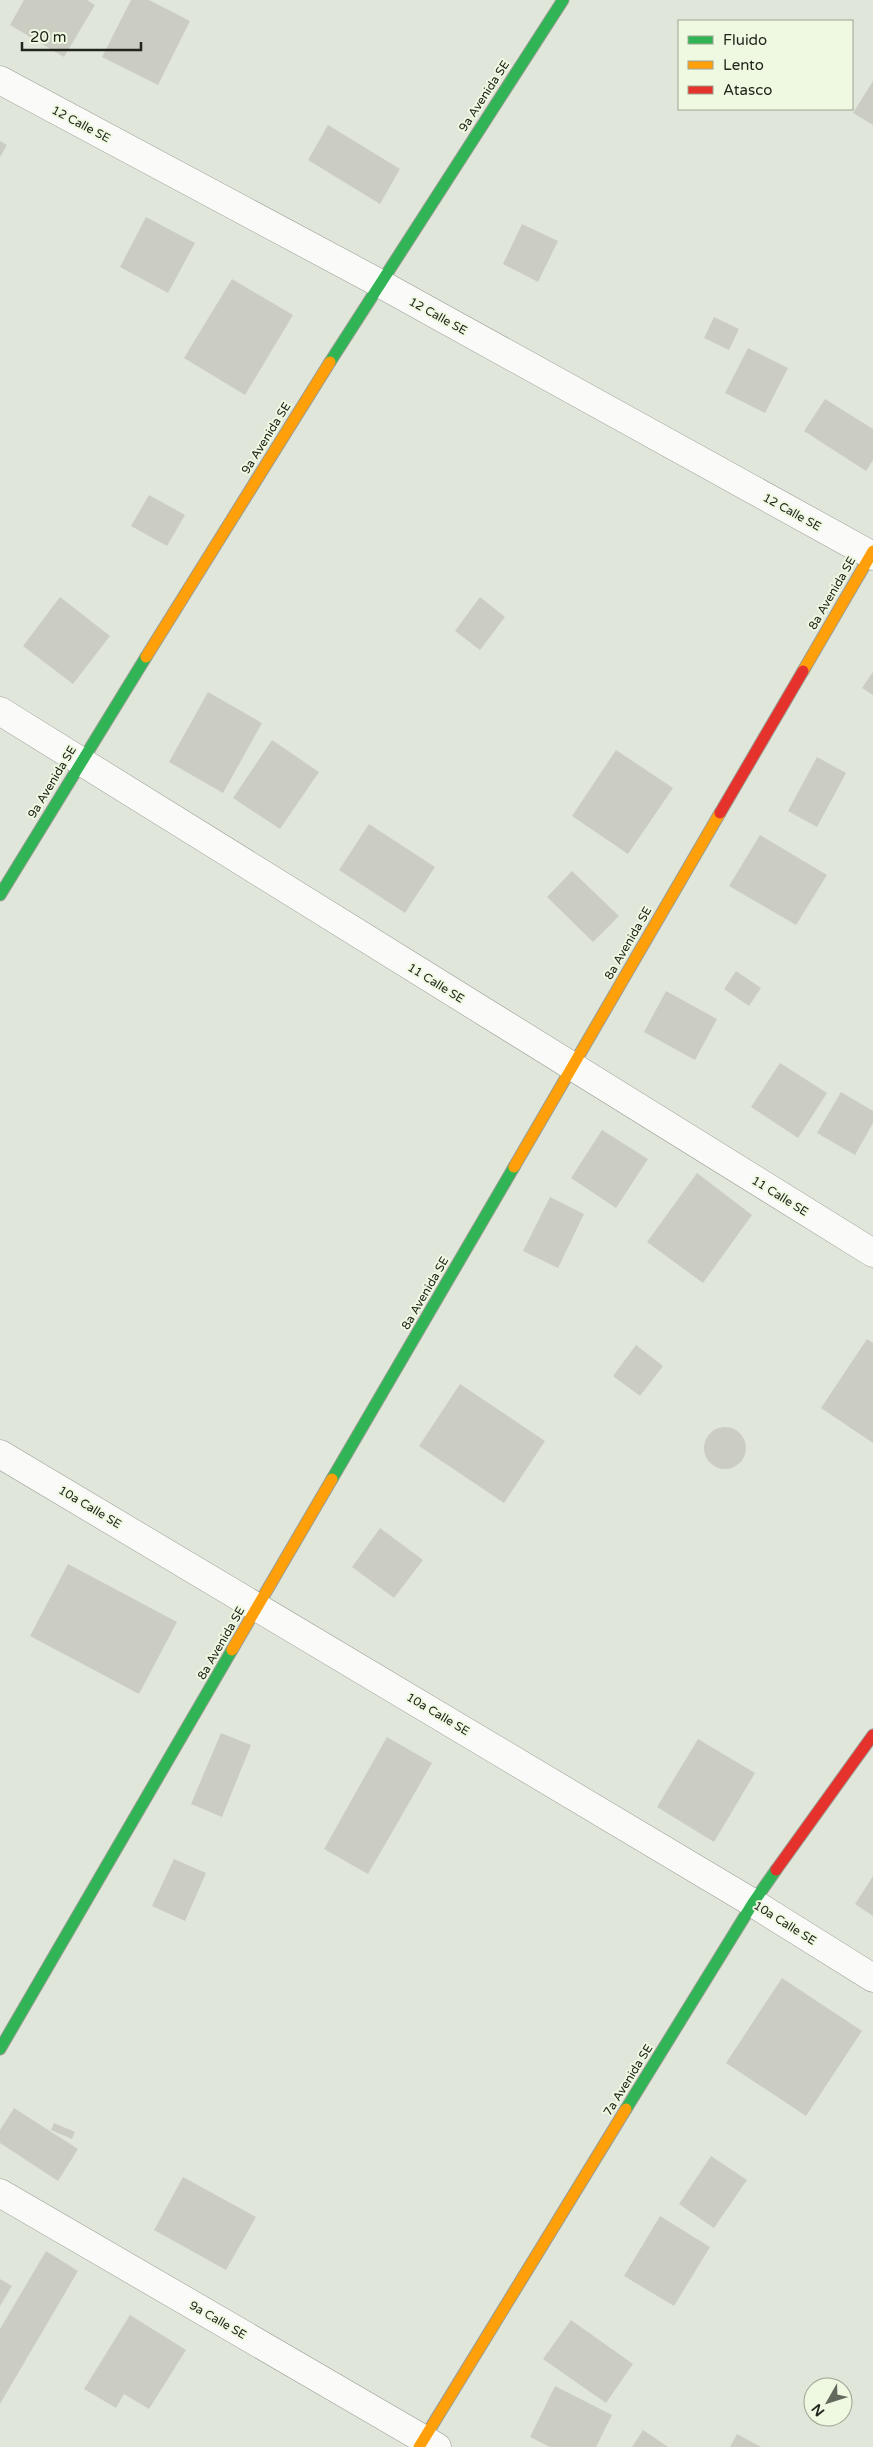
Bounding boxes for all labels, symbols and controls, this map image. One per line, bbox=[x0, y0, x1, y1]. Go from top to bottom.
scale bar bbox=[22, 20, 141, 52]
legend bbox=[678, 20, 853, 110]
text: 20 m bbox=[30, 28, 67, 46]
text: Fluido bbox=[723, 31, 767, 49]
text: Lento bbox=[723, 56, 764, 74]
street label: 9a Avenida SE bbox=[456, 58, 512, 134]
text: Atasco bbox=[723, 81, 772, 99]
street label: 12 Calle SE bbox=[49, 103, 113, 145]
street label: 12 Calle SE bbox=[407, 294, 470, 338]
street label: 9a Avenida SE bbox=[238, 399, 294, 476]
street label: 12 Calle SE bbox=[761, 490, 824, 534]
street label: 8a Avenida SE bbox=[805, 554, 859, 632]
street label: 9a Avenida SE bbox=[25, 743, 79, 821]
street label: 8a Avenida SE bbox=[601, 904, 655, 982]
street label: 11 Calle SE bbox=[405, 960, 467, 1006]
street label: 11 Calle SE bbox=[749, 1173, 811, 1219]
street label: 8a Avenida SE bbox=[398, 1254, 452, 1332]
street label: 10a Calle SE bbox=[56, 1483, 124, 1531]
street label: 8a Avenida SE bbox=[194, 1604, 248, 1682]
street label: 10a Calle SE bbox=[404, 1690, 472, 1738]
street label: 10a Calle SE bbox=[751, 1898, 819, 1948]
street label: 7a Avenida SE bbox=[600, 2041, 656, 2118]
street label: 9a Calle SE bbox=[187, 2298, 249, 2342]
north arrow bbox=[803, 2377, 853, 2427]
text: N bbox=[808, 2400, 828, 2420]

